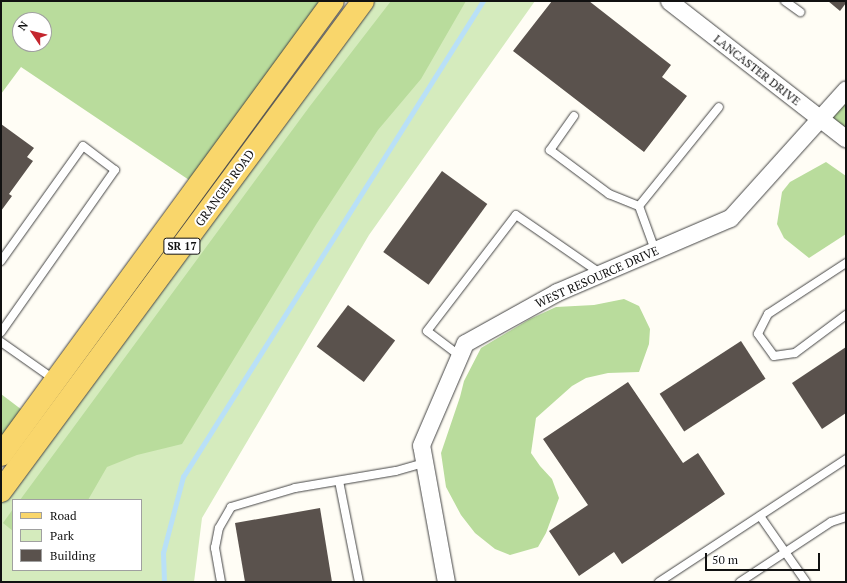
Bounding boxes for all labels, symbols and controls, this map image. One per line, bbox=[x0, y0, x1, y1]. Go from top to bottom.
north arrow bbox=[12, 12, 52, 52]
text: N bbox=[15, 18, 31, 33]
street label: LANCASTER DRIVE bbox=[711, 32, 803, 108]
street label: GRANGER ROAD bbox=[192, 147, 258, 229]
road number: SR 17 bbox=[163, 237, 201, 255]
street label: WEST RESOURCE DRIVE bbox=[533, 243, 661, 311]
legend bbox=[12, 499, 142, 571]
text: Road bbox=[50, 508, 77, 523]
text: Park bbox=[50, 528, 74, 543]
scale bar bbox=[707, 545, 822, 571]
text: Building bbox=[50, 548, 95, 563]
text: 50 m bbox=[712, 552, 738, 567]

